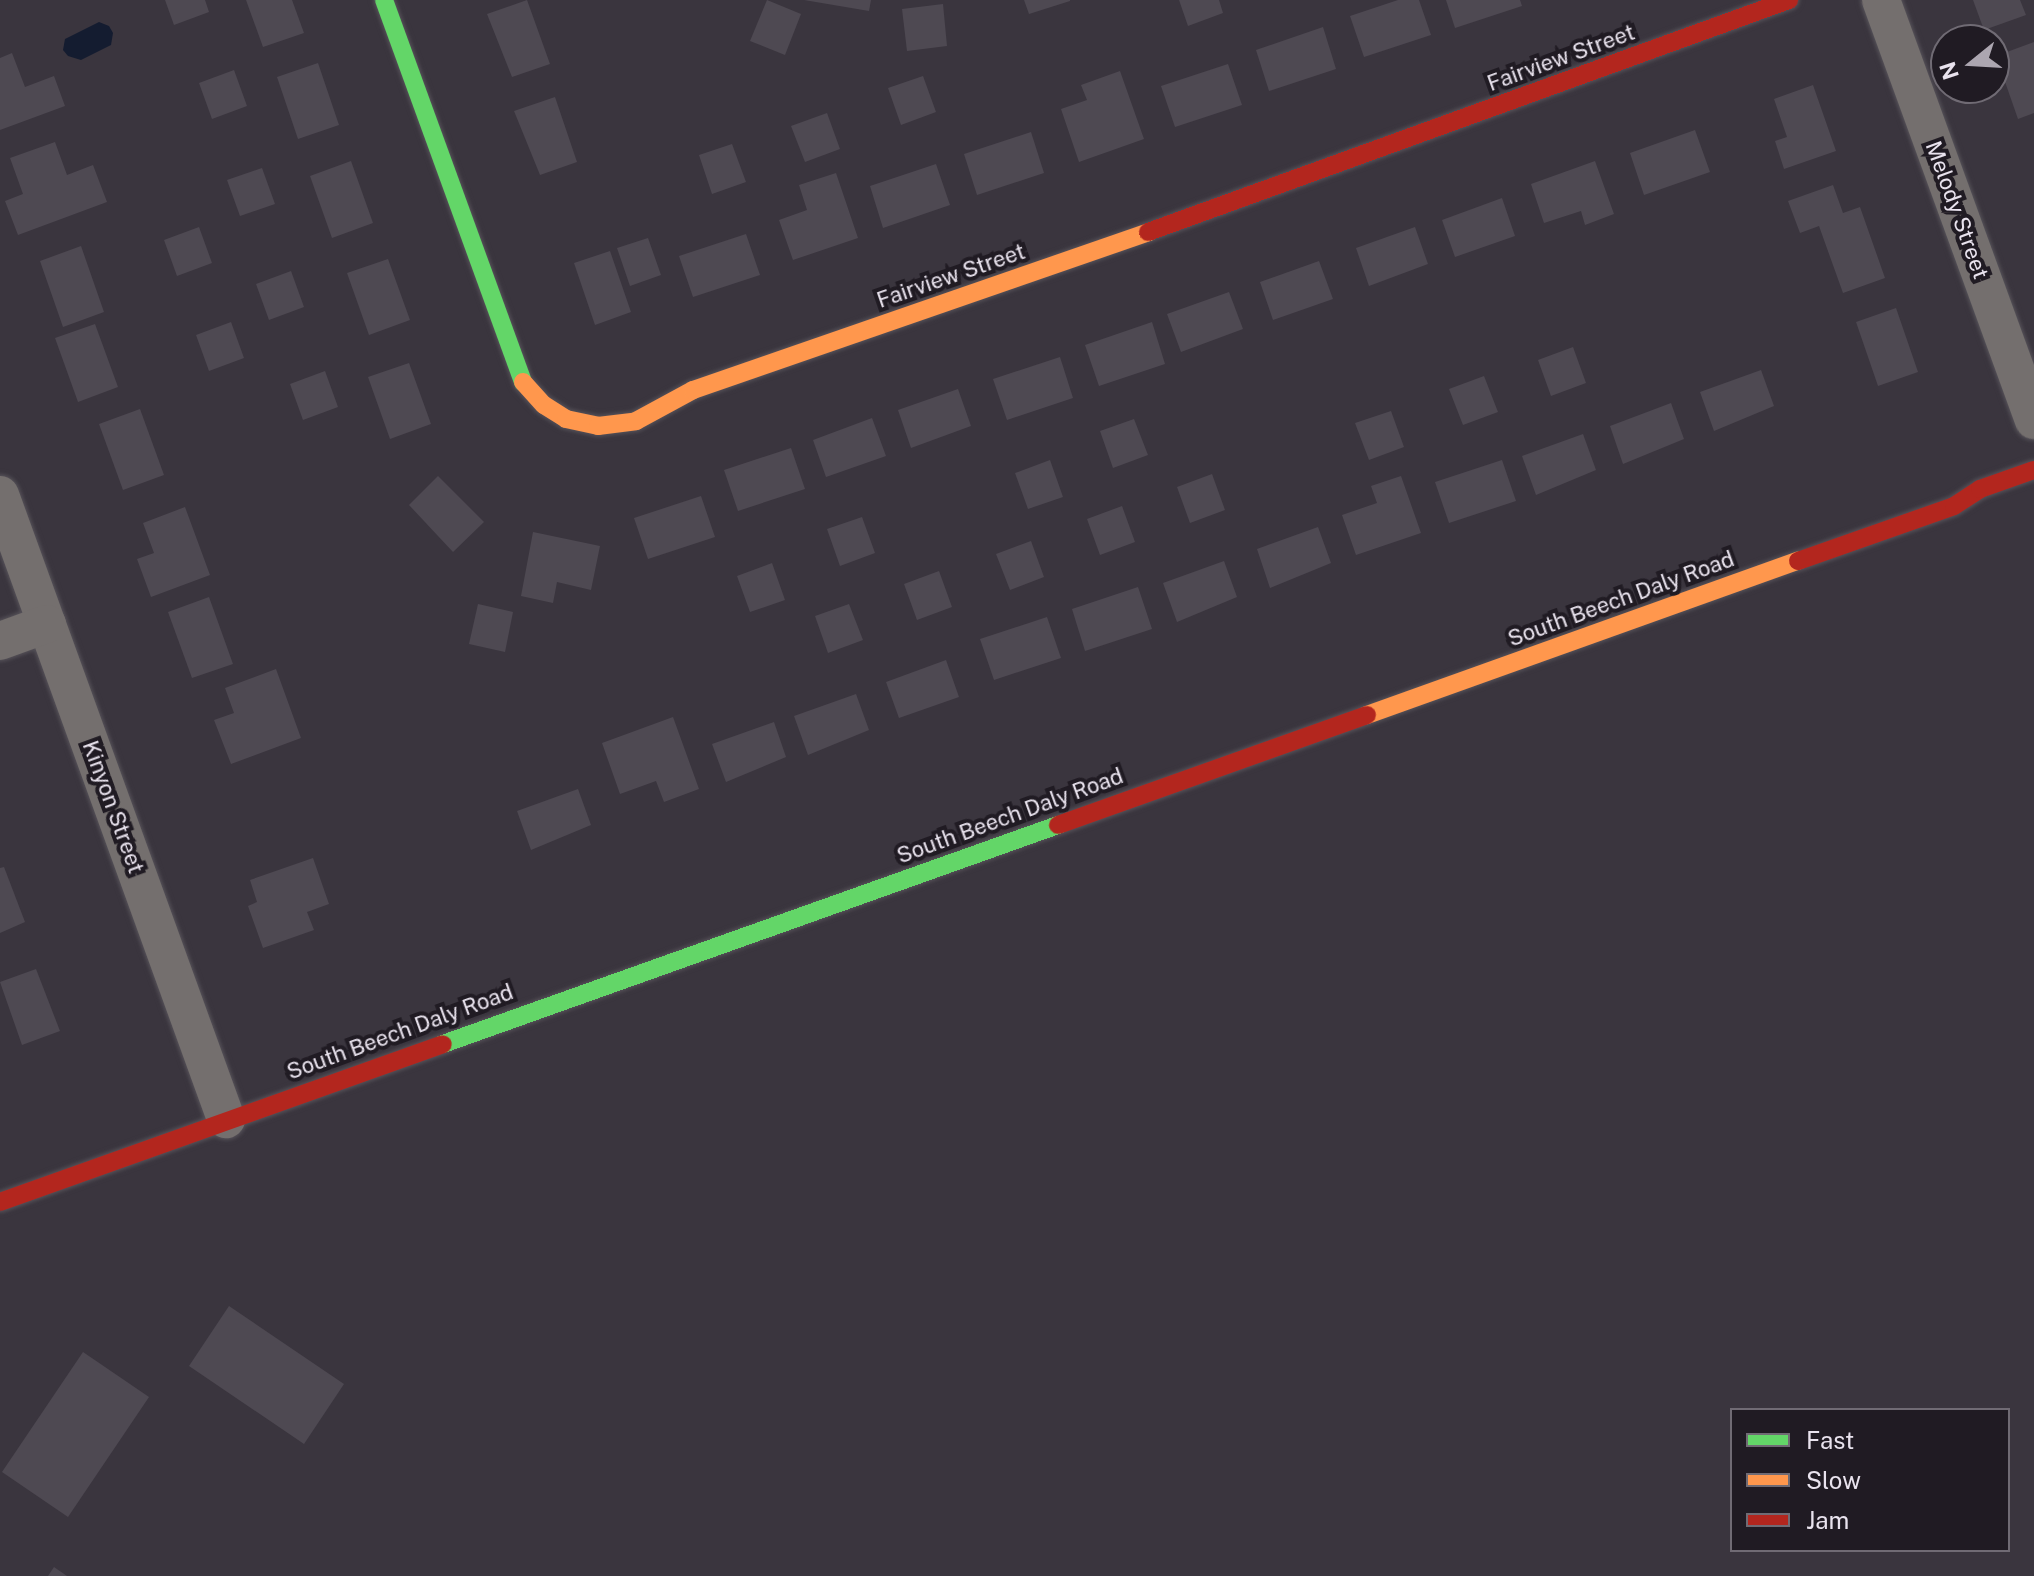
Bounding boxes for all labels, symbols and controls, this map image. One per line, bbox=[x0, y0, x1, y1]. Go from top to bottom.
street label: Fairview Street bbox=[1484, 19, 1638, 97]
north arrow bbox=[1930, 24, 2010, 104]
text: N bbox=[1934, 59, 1964, 83]
street label: Melody Street bbox=[1920, 137, 1994, 283]
street label: Fairview Street bbox=[873, 238, 1029, 314]
street label: South Beech Daly Road bbox=[1504, 546, 1738, 652]
street label: Kinyon Street bbox=[77, 737, 149, 877]
street label: South Beech Daly Road bbox=[893, 763, 1127, 869]
street label: South Beech Daly Road bbox=[283, 979, 517, 1085]
legend bbox=[1730, 1408, 2010, 1552]
text: Fast bbox=[1806, 1426, 1854, 1454]
text: Slow bbox=[1806, 1466, 1861, 1494]
text: Jam bbox=[1806, 1506, 1849, 1534]

